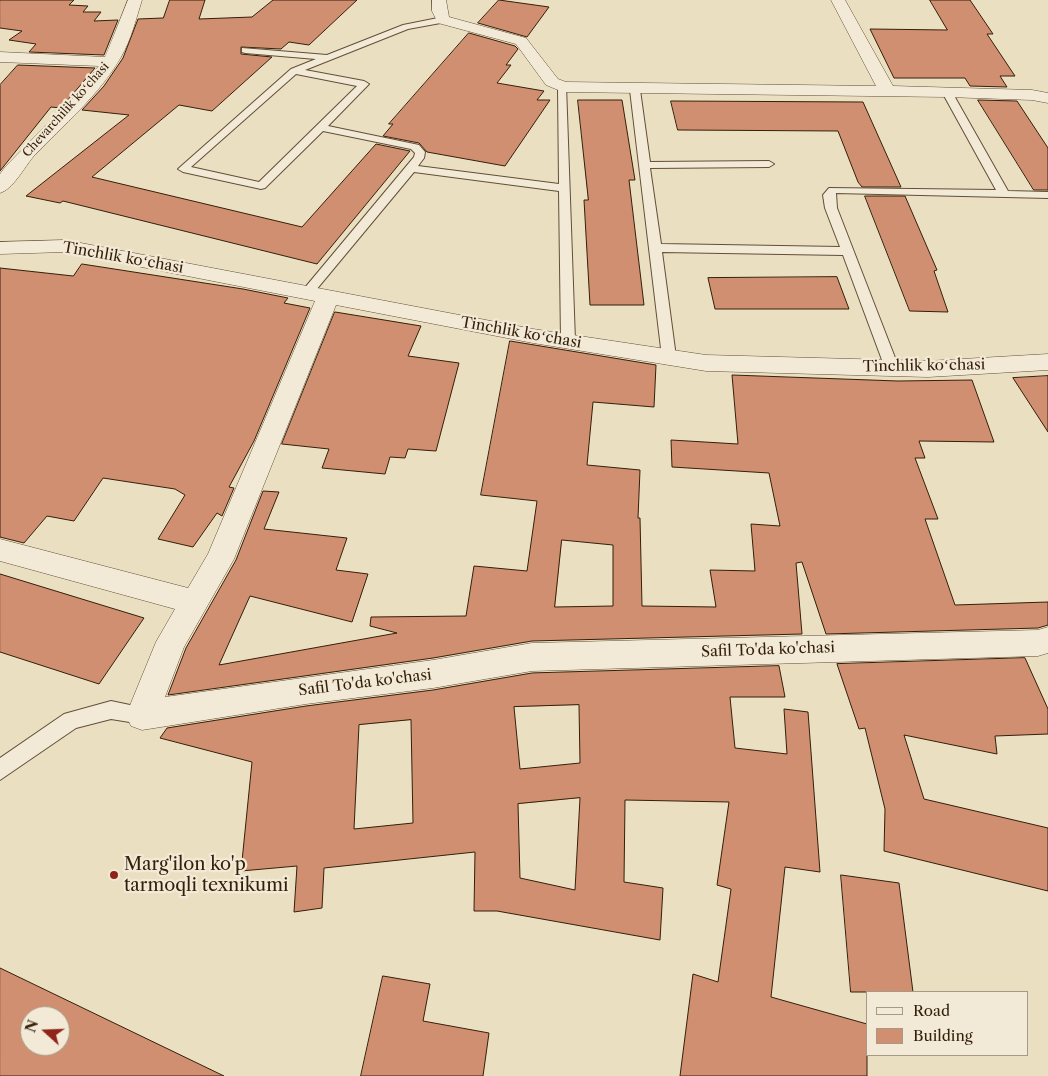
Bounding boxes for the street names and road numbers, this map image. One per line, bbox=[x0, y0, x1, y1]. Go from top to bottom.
street label: Chevarchilik koʻchasi bbox=[20, 60, 112, 160]
street label: Tinchlik koʻchasi bbox=[61, 239, 185, 277]
street label: Tinchlik koʻchasi bbox=[459, 314, 583, 352]
street label: Tinchlik koʻchasi bbox=[863, 356, 985, 376]
street label: Safil To'da ko'chasi bbox=[701, 639, 835, 661]
street label: Safil To'da ko'chasi bbox=[297, 666, 433, 700]

